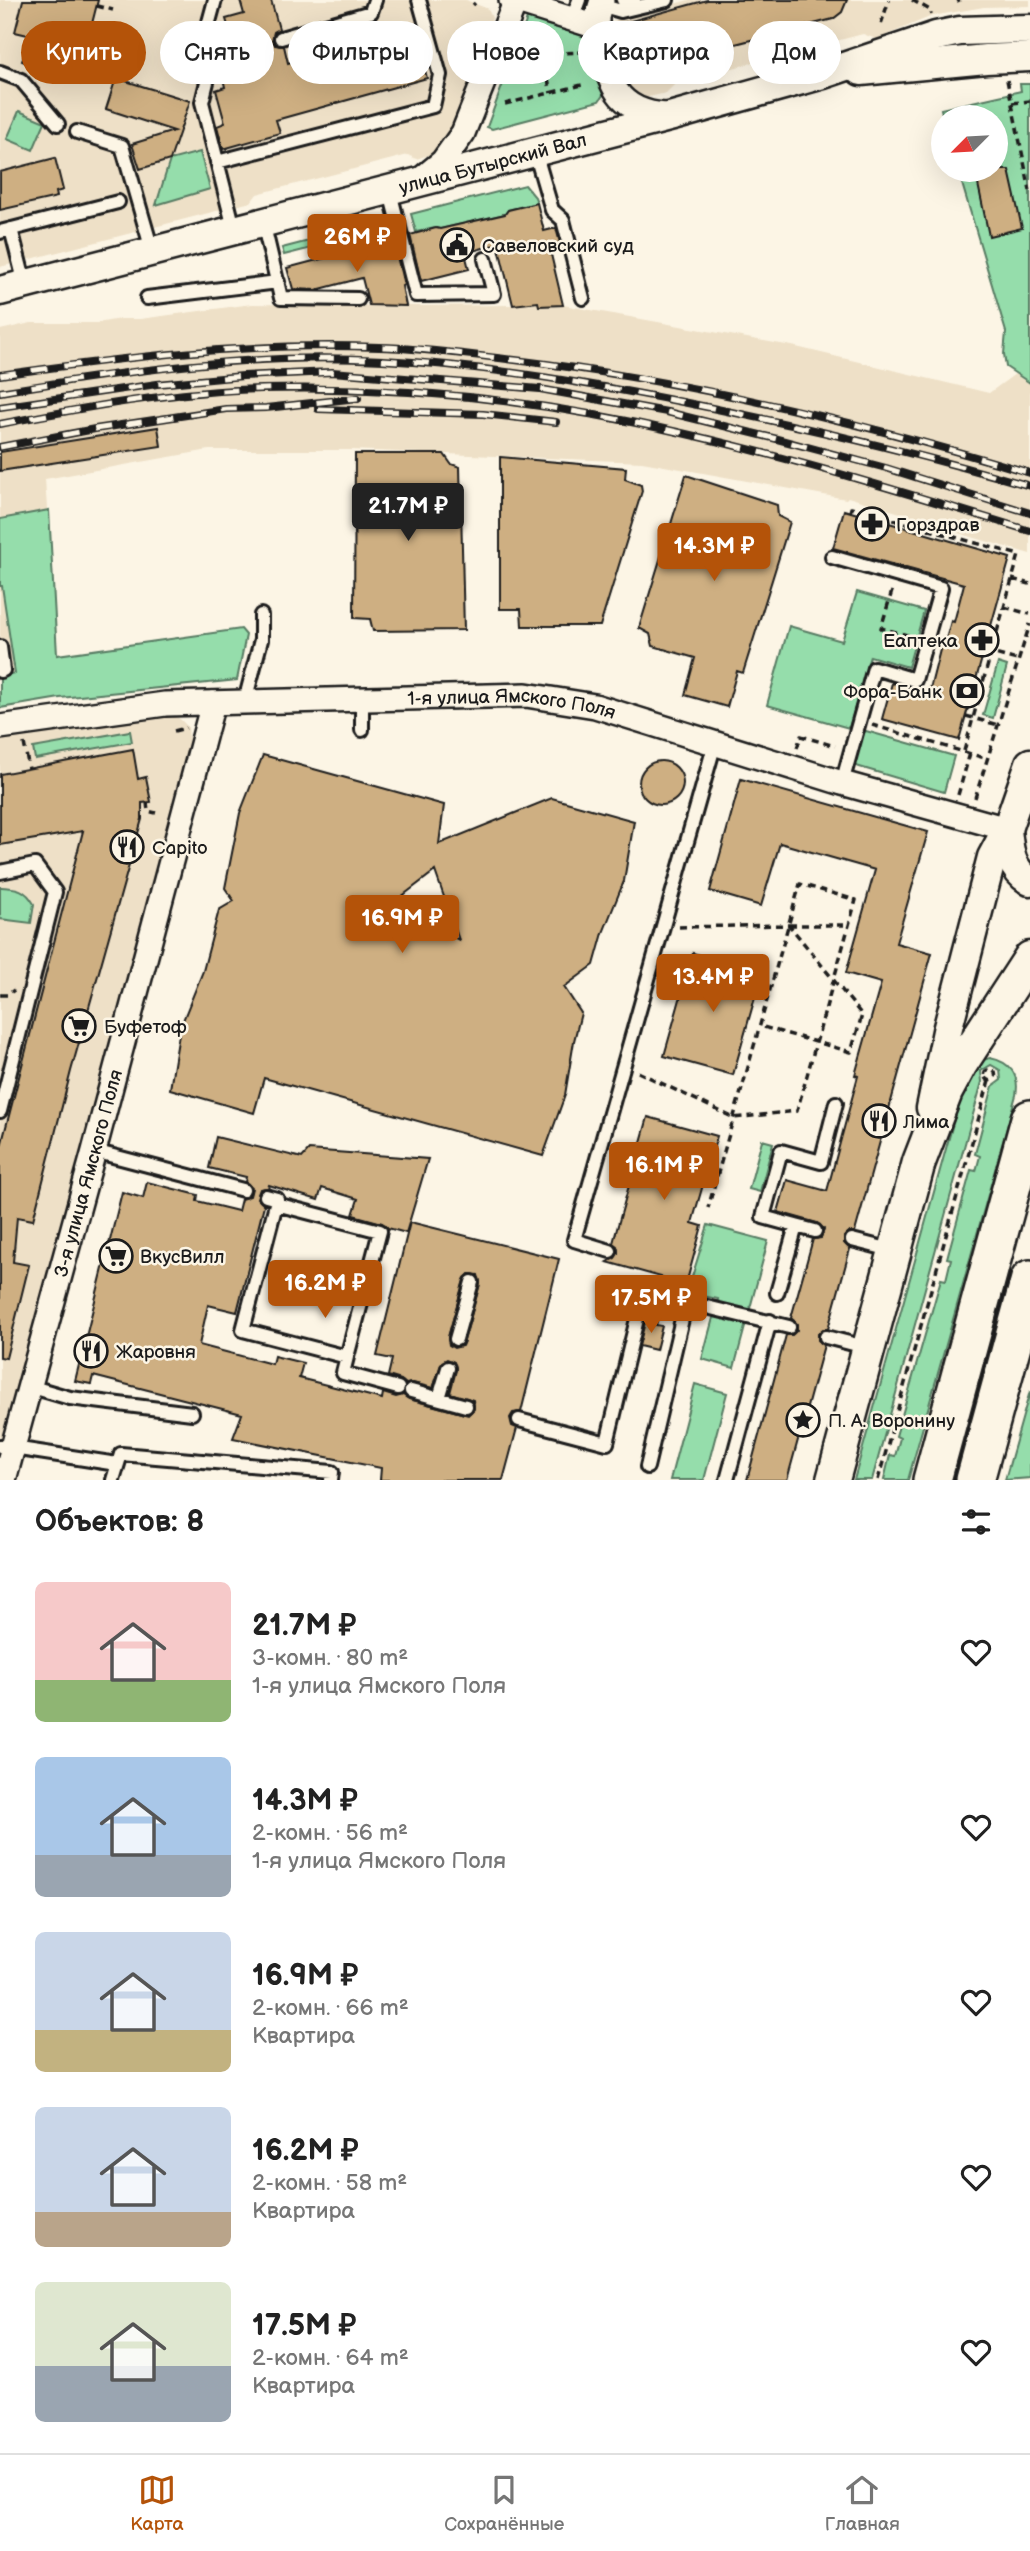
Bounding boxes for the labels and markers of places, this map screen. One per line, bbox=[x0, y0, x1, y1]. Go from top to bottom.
pin: 26M ₽ bbox=[308, 215, 406, 274]
public building icon: Савеловский cуд bbox=[438, 226, 476, 264]
place label: Савеловский cуд bbox=[482, 235, 634, 258]
pin: 21.7M ₽ bbox=[343, 484, 473, 543]
pharmacy icon: Горздрав bbox=[853, 505, 891, 543]
place label: Горздрав bbox=[896, 514, 980, 537]
pin: 14.3M ₽ bbox=[649, 524, 779, 583]
pharmacy icon: Еаптека bbox=[963, 621, 1001, 659]
place label: Еаптека bbox=[883, 630, 958, 653]
bank icon: Фора-Банк bbox=[948, 672, 986, 710]
place label: Фора-Банк bbox=[843, 681, 942, 704]
restaurant icon: Capito bbox=[108, 828, 146, 866]
place label: Capito bbox=[152, 837, 208, 860]
pin: 16.9M ₽ bbox=[337, 895, 467, 955]
pin: 13.4M ₽ bbox=[648, 954, 778, 1014]
supermarket icon: Буфетоф bbox=[60, 1007, 98, 1045]
place label: Буфетоф bbox=[104, 1016, 187, 1039]
restaurant icon: Лима bbox=[860, 1102, 898, 1140]
place label: Лима bbox=[902, 1111, 949, 1134]
pin: 16.1M ₽ bbox=[599, 1142, 729, 1202]
supermarket icon: ВкусВилл bbox=[97, 1237, 135, 1275]
place label: ВкусВилл bbox=[140, 1246, 225, 1269]
pin: 16.2M ₽ bbox=[260, 1260, 390, 1320]
pin: 17.5M ₽ bbox=[586, 1276, 716, 1335]
restaurant icon: Жаровня bbox=[72, 1332, 110, 1370]
place label: Жаровня bbox=[116, 1341, 196, 1364]
place icon: П. А. Воронину bbox=[784, 1401, 822, 1439]
place label: П. А. Воронину bbox=[828, 1410, 955, 1433]

